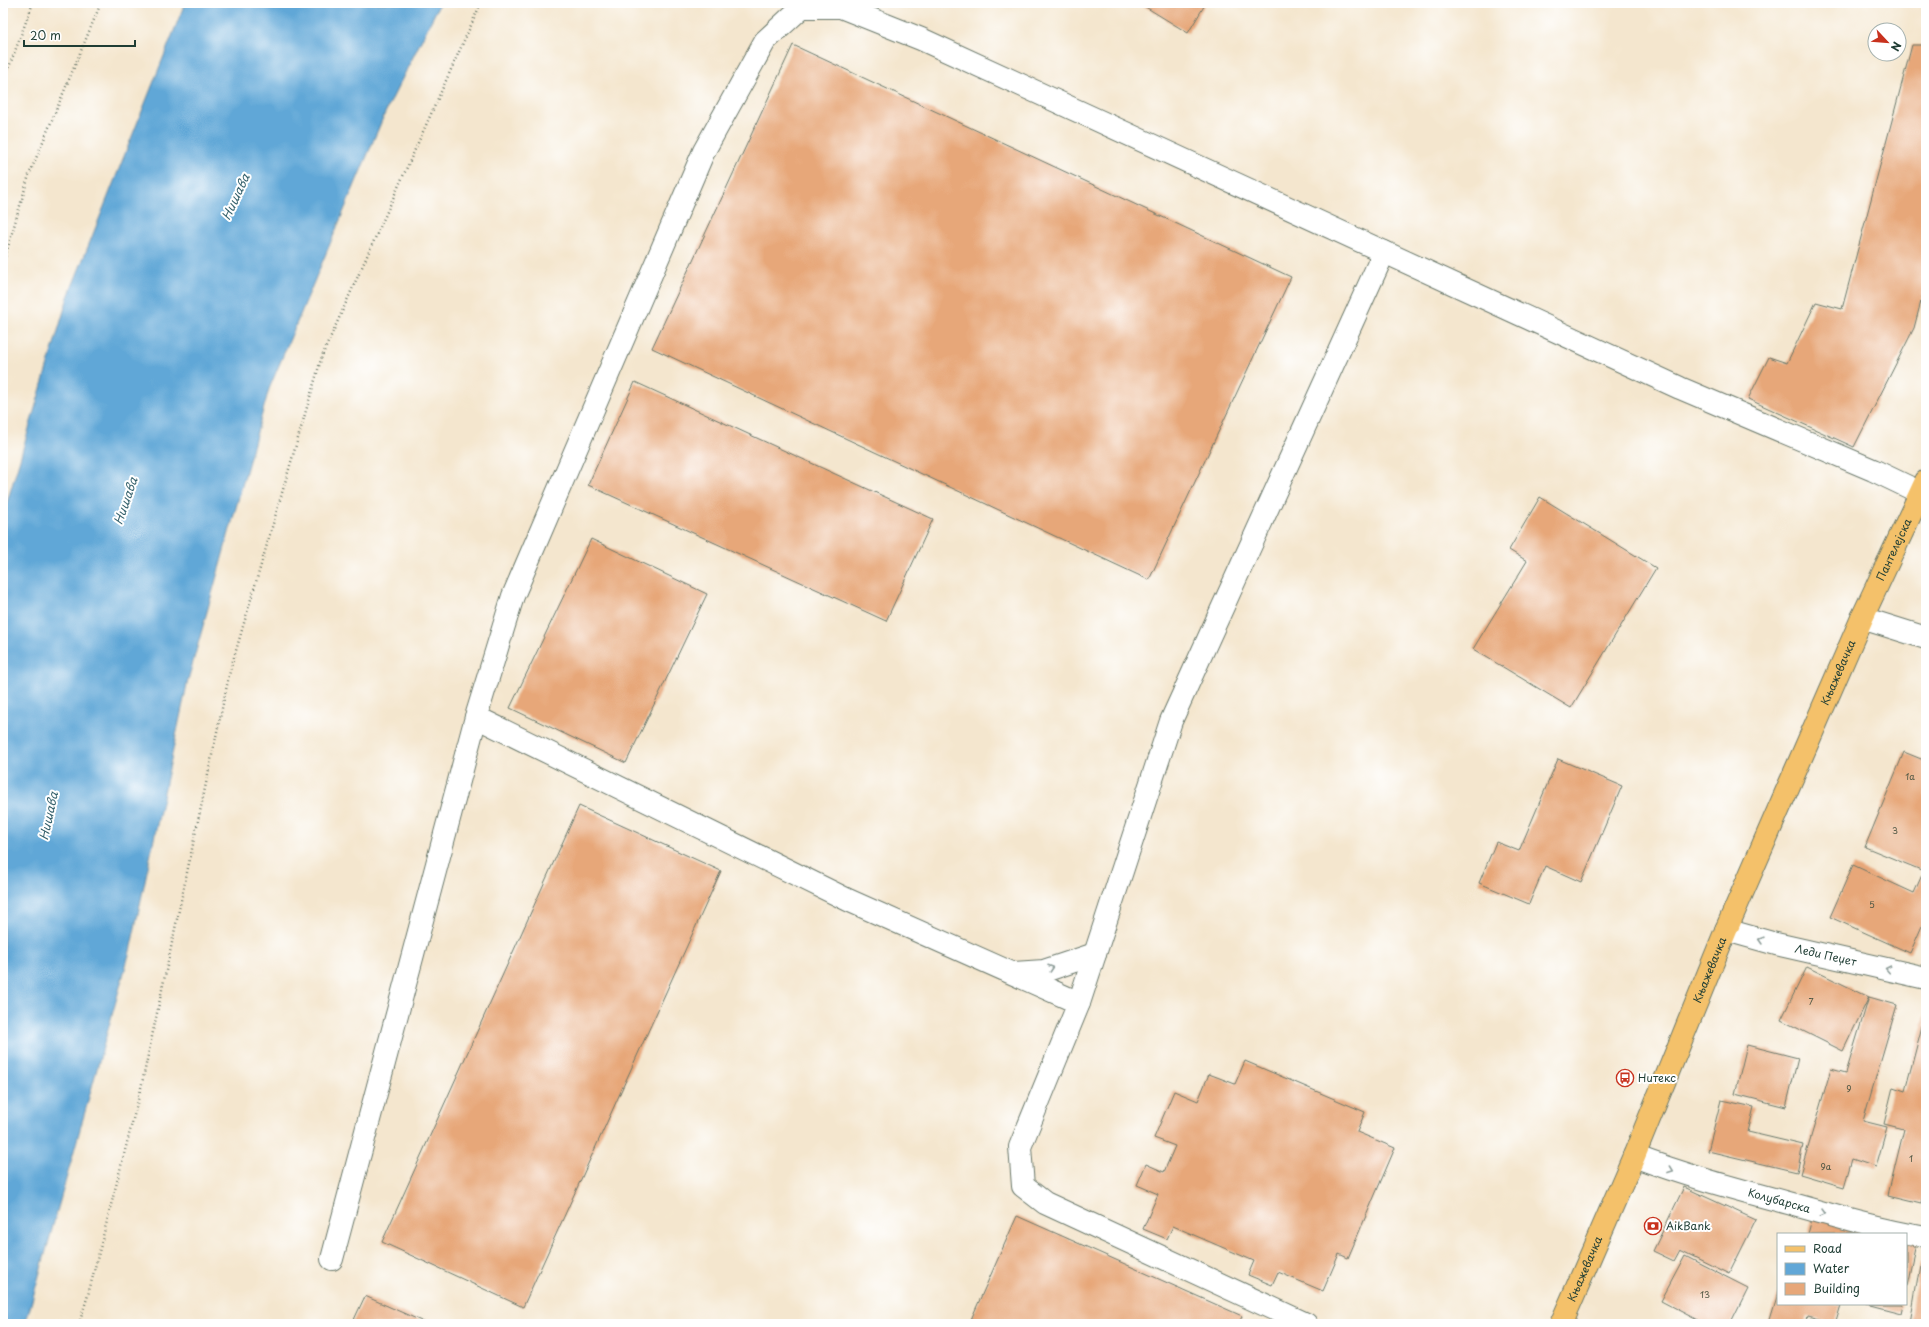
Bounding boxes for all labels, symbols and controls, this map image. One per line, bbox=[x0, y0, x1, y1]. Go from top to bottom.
scale bar bbox=[24, 22, 135, 48]
north arrow bbox=[1867, 22, 1907, 62]
text: 20 m bbox=[30, 26, 61, 44]
text: N bbox=[1887, 39, 1906, 55]
water label: Нишава bbox=[217, 170, 254, 223]
water label: Нишава bbox=[109, 474, 142, 527]
street label: Пантелејска bbox=[1872, 515, 1916, 584]
street label: Књажевачка bbox=[1816, 637, 1860, 708]
house number: 1a bbox=[1905, 769, 1915, 783]
water label: Нишава bbox=[34, 789, 62, 842]
house number: 3 bbox=[1892, 823, 1898, 837]
house number: 5 bbox=[1869, 897, 1875, 911]
street label: Књажевачка bbox=[1688, 934, 1730, 1005]
one-way arrow bbox=[1758, 936, 1765, 945]
street label: Леди Пеџет bbox=[1793, 940, 1859, 970]
one-way arrow bbox=[1048, 964, 1055, 973]
one-way arrow bbox=[1885, 966, 1891, 974]
house number: 7 bbox=[1808, 994, 1814, 1008]
bus stop icon: Нитекс bbox=[1615, 1068, 1635, 1088]
place label: Нитекс bbox=[1638, 1069, 1676, 1086]
house number: 9 bbox=[1846, 1081, 1852, 1095]
house number: 1 bbox=[1909, 1151, 1913, 1165]
house number: 9a bbox=[1821, 1159, 1832, 1173]
one-way arrow bbox=[1667, 1165, 1674, 1173]
street label: Колубарска bbox=[1746, 1184, 1813, 1217]
one-way arrow bbox=[1819, 1208, 1826, 1217]
bank icon: AikBank bbox=[1643, 1216, 1663, 1236]
place label: AikBank bbox=[1666, 1217, 1711, 1234]
street label: Књажевачка bbox=[1563, 1233, 1606, 1304]
legend bbox=[1777, 1233, 1907, 1305]
text: Road bbox=[1813, 1239, 1842, 1257]
text: Water bbox=[1813, 1259, 1850, 1277]
text: Building bbox=[1813, 1279, 1860, 1297]
house number: 13 bbox=[1700, 1287, 1710, 1301]

